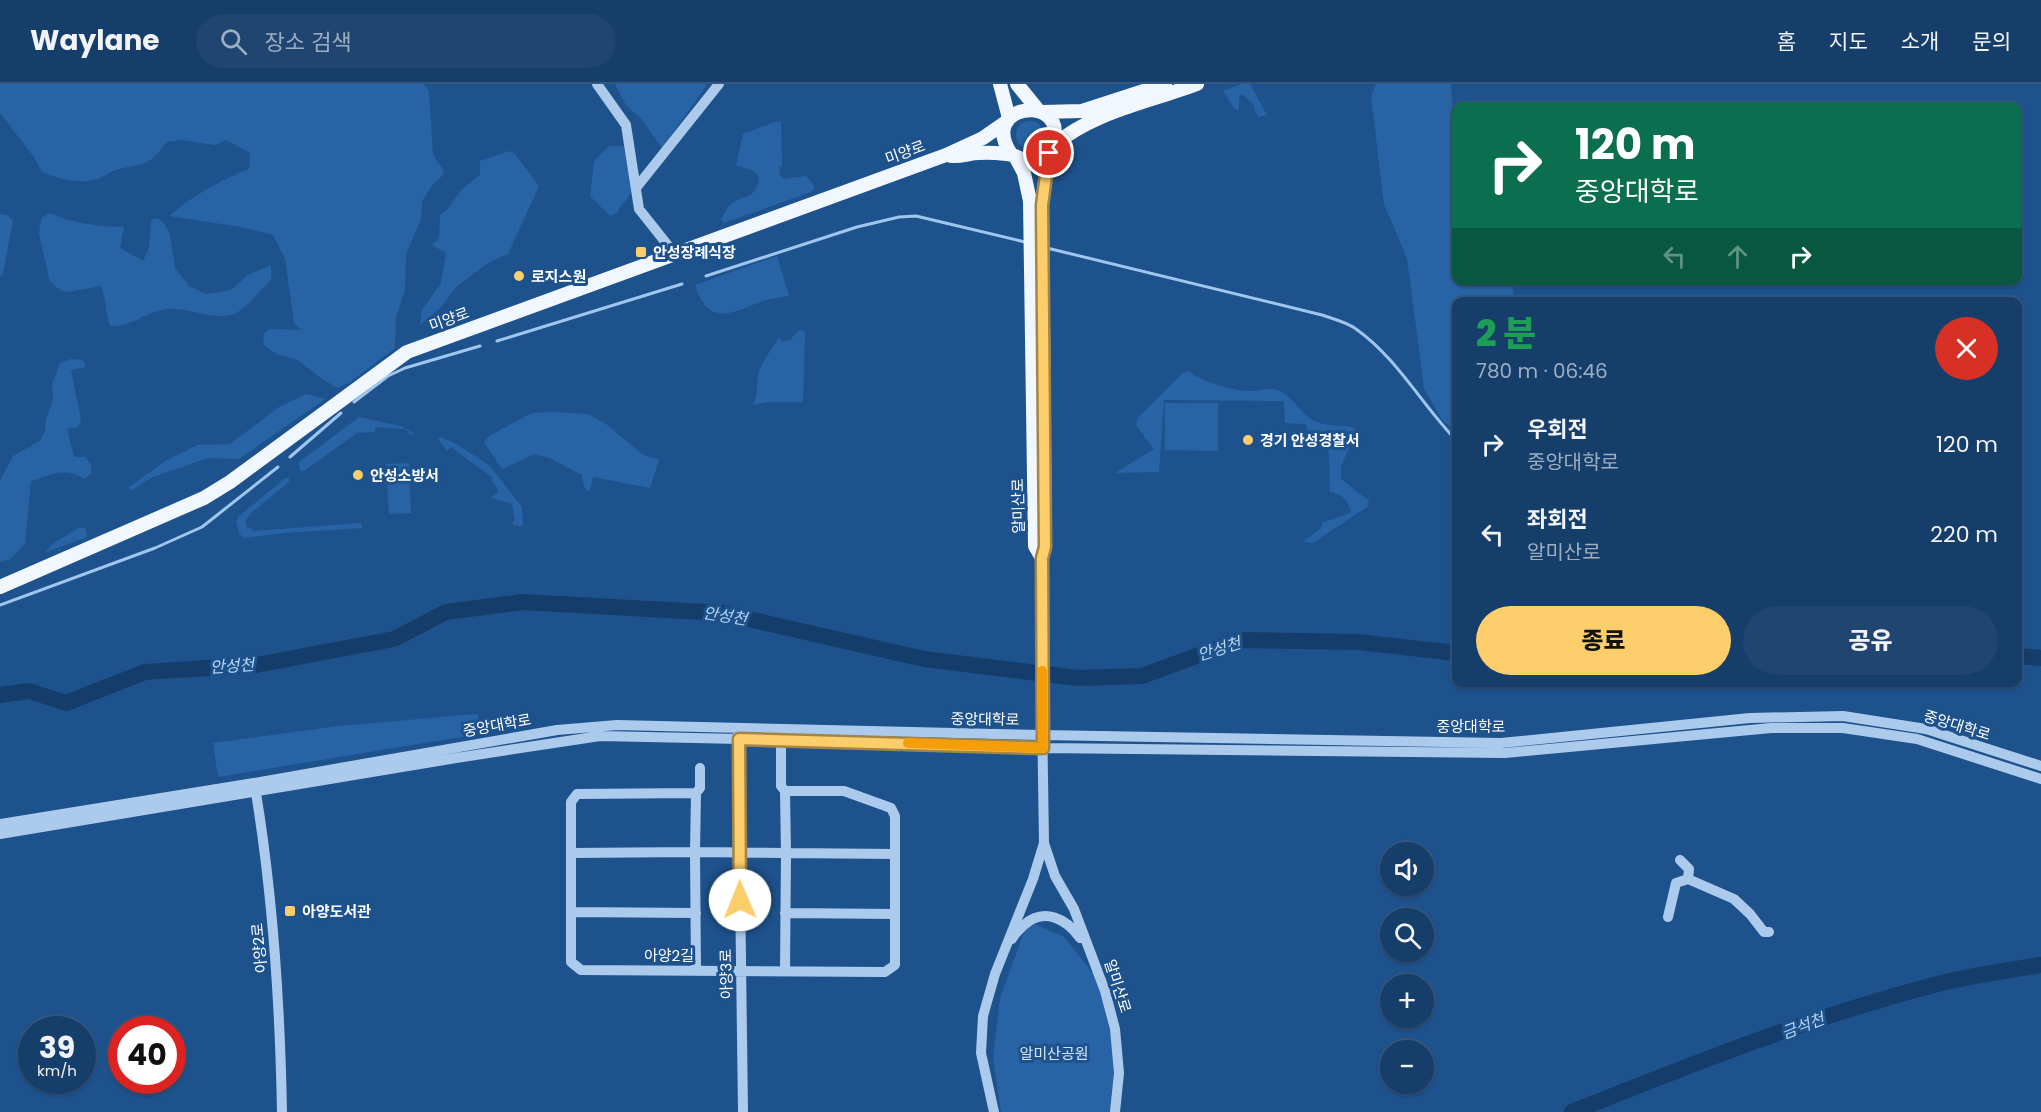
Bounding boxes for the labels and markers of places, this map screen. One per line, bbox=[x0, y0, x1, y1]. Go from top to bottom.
pin bbox=[1023, 127, 1074, 178]
place label: 안성장례식장 bbox=[653, 242, 736, 263]
marker: 안성장례식장 bbox=[634, 245, 648, 259]
place label: 로지스원 bbox=[531, 266, 586, 287]
marker: 로지스원 bbox=[512, 269, 526, 283]
place label: 경기 안성경찰서 bbox=[1260, 430, 1360, 451]
marker: 경기 안성경찰서 bbox=[1241, 433, 1255, 447]
place label: 안성소방서 bbox=[370, 465, 439, 486]
marker: 안성소방서 bbox=[351, 468, 365, 482]
place label: 아양도서관 bbox=[302, 901, 371, 922]
marker: 아양도서관 bbox=[283, 904, 297, 918]

